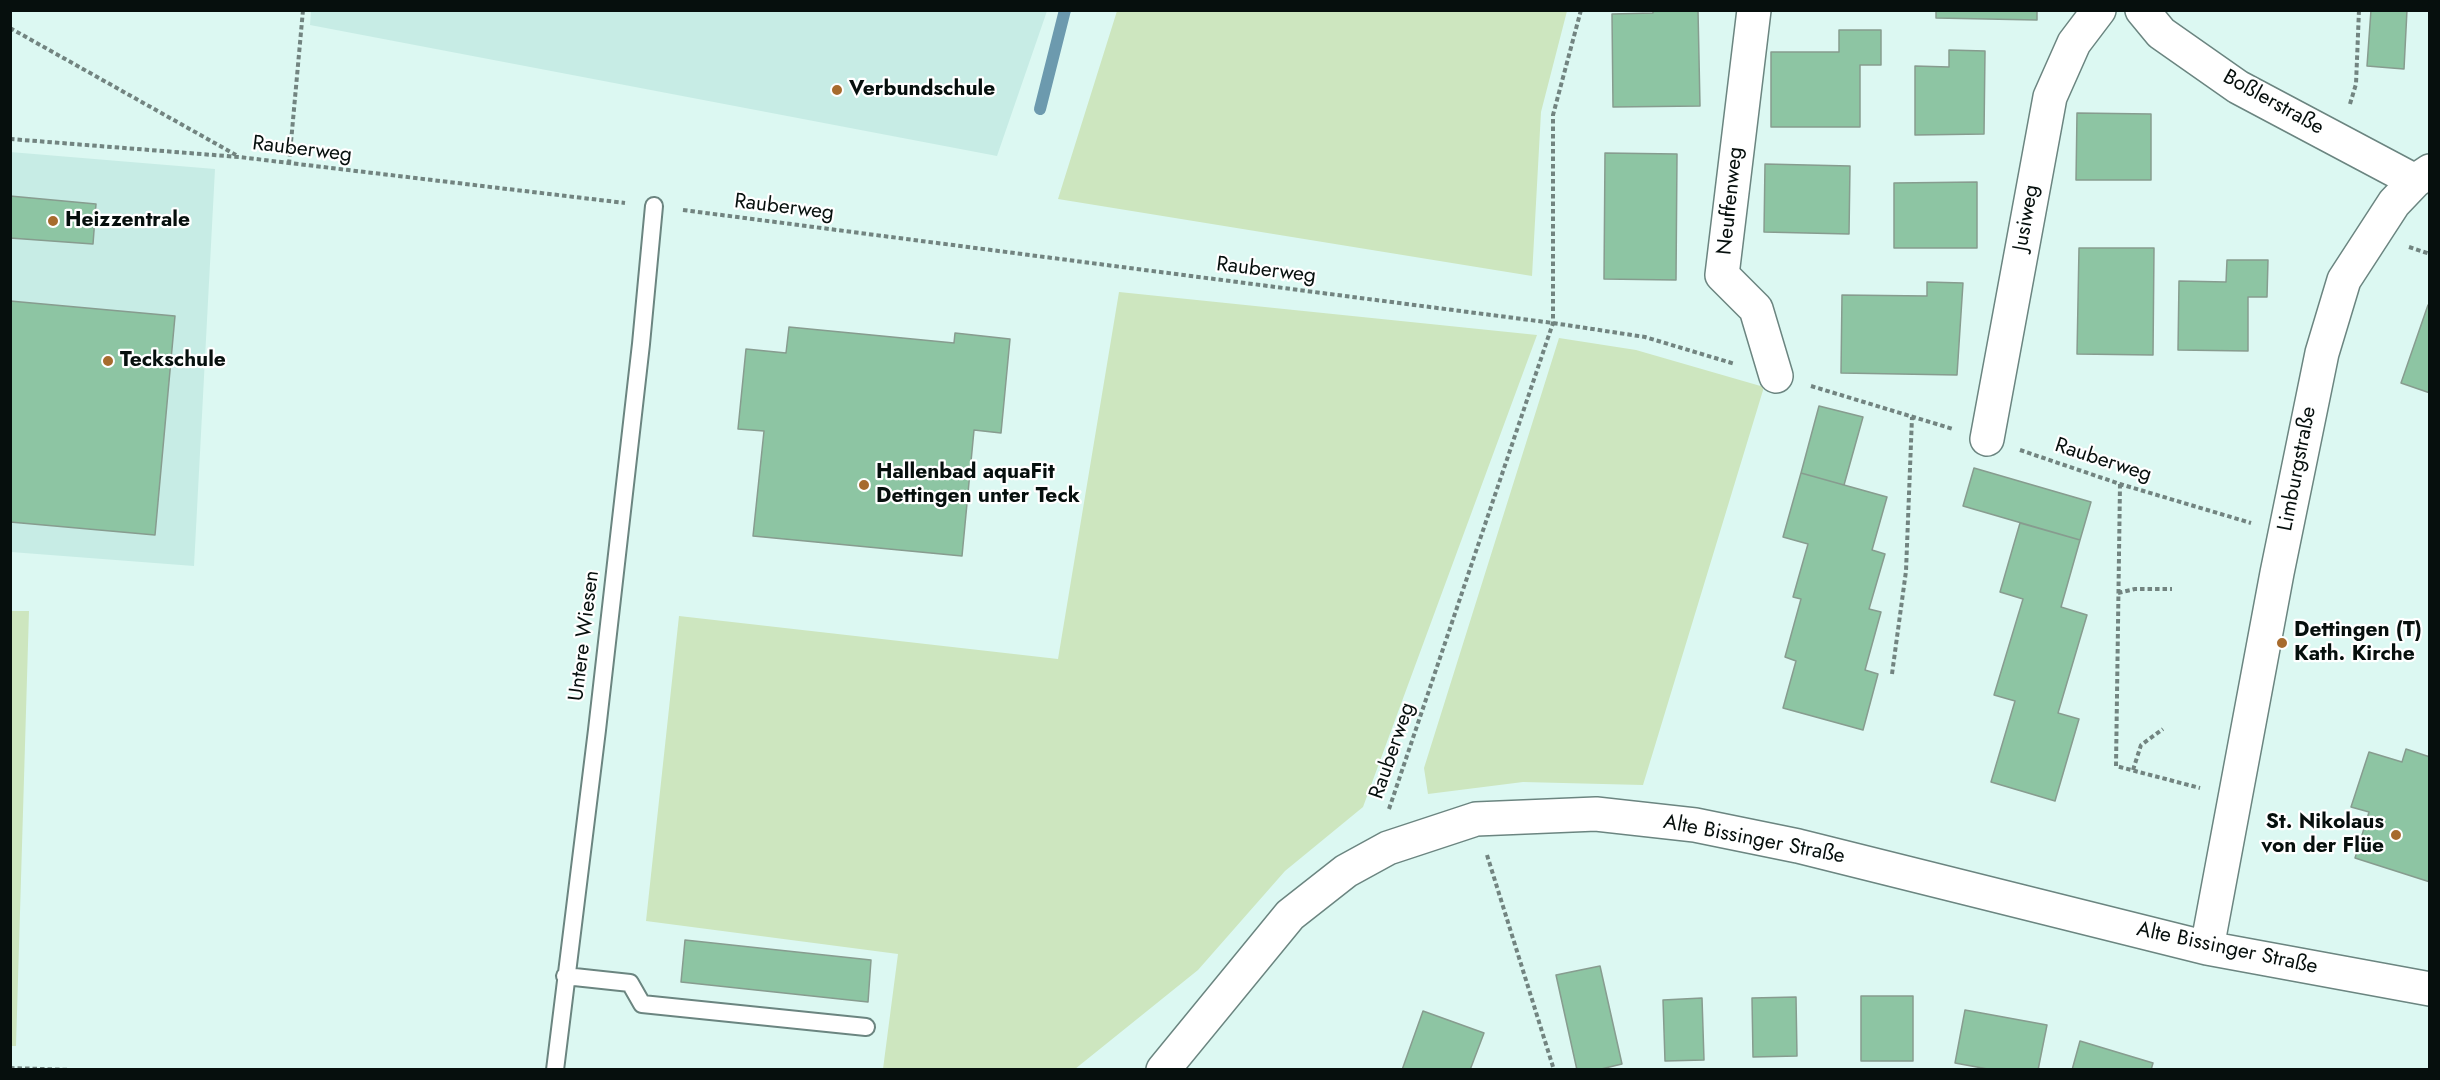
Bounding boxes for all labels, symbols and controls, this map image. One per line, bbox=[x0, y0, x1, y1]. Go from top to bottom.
street label: Boßlerstraße bbox=[2218, 65, 2328, 141]
place label: Verbundschule bbox=[849, 77, 995, 103]
marker: Verbundschule bbox=[830, 83, 844, 97]
street label: Rauberweg bbox=[251, 131, 353, 169]
street label: Neuffenweg bbox=[1713, 146, 1749, 256]
street label: Jusiweg bbox=[2009, 183, 2045, 253]
street label: Rauberweg bbox=[733, 189, 835, 227]
place label: Heizzentrale bbox=[65, 208, 190, 234]
marker: Heizzentrale bbox=[46, 214, 60, 228]
street label: Rauberweg bbox=[1215, 252, 1317, 290]
place label: Teckschule bbox=[120, 348, 226, 374]
marker: Teckschule bbox=[101, 354, 115, 368]
street label: Limburgstraße bbox=[2274, 404, 2322, 534]
street label: Rauberweg bbox=[2051, 434, 2155, 488]
place label: Hallenbad aquaFit Dettingen unter Teck bbox=[876, 460, 1080, 510]
marker: Hallenbad aquaFit Dettingen unter Teck bbox=[857, 478, 871, 492]
street label: Untere Wiesen bbox=[564, 569, 606, 703]
place label: Dettingen (T) Kath. Kirche bbox=[2294, 618, 2422, 668]
marker: Dettingen (T) Kath. Kirche bbox=[2275, 636, 2289, 650]
street label: Rauberweg bbox=[1365, 700, 1421, 802]
street label: Alte Bissinger Straße bbox=[1661, 810, 1847, 870]
place label: St. Nikolaus von der Flüe bbox=[2261, 810, 2384, 860]
marker: St. Nikolaus von der Flüe bbox=[2389, 828, 2403, 842]
street label: Alte Bissinger Straße bbox=[2134, 918, 2320, 980]

